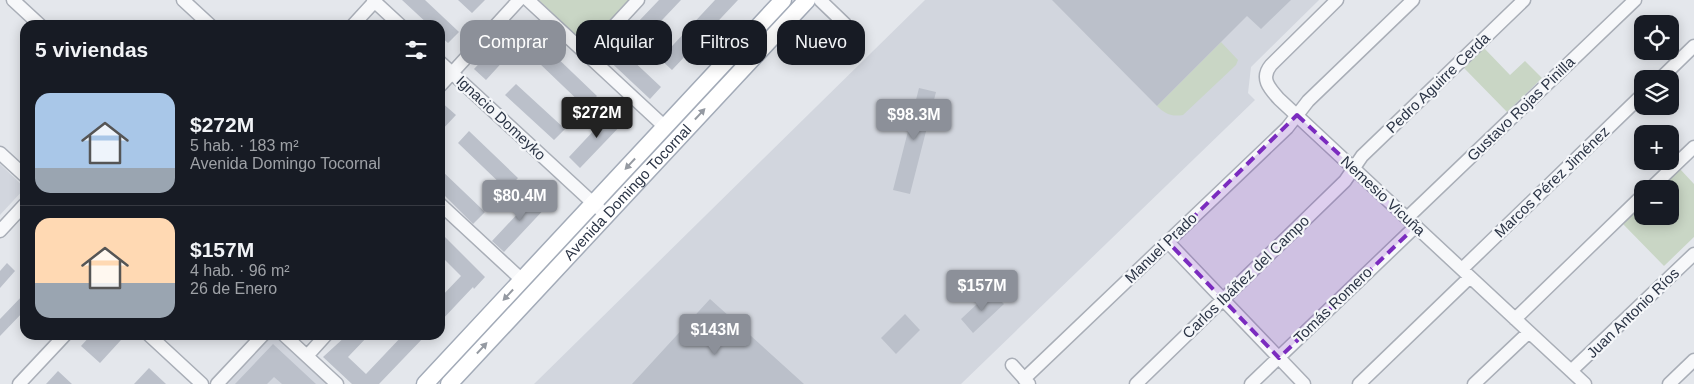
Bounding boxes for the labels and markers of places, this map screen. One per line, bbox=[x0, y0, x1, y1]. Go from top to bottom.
pin: $272M bbox=[562, 96, 632, 139]
pin: $98.3M bbox=[873, 98, 955, 141]
pin: $80.4M bbox=[479, 180, 561, 222]
pin: $157M bbox=[947, 270, 1017, 312]
pin: $143M bbox=[680, 314, 750, 356]

